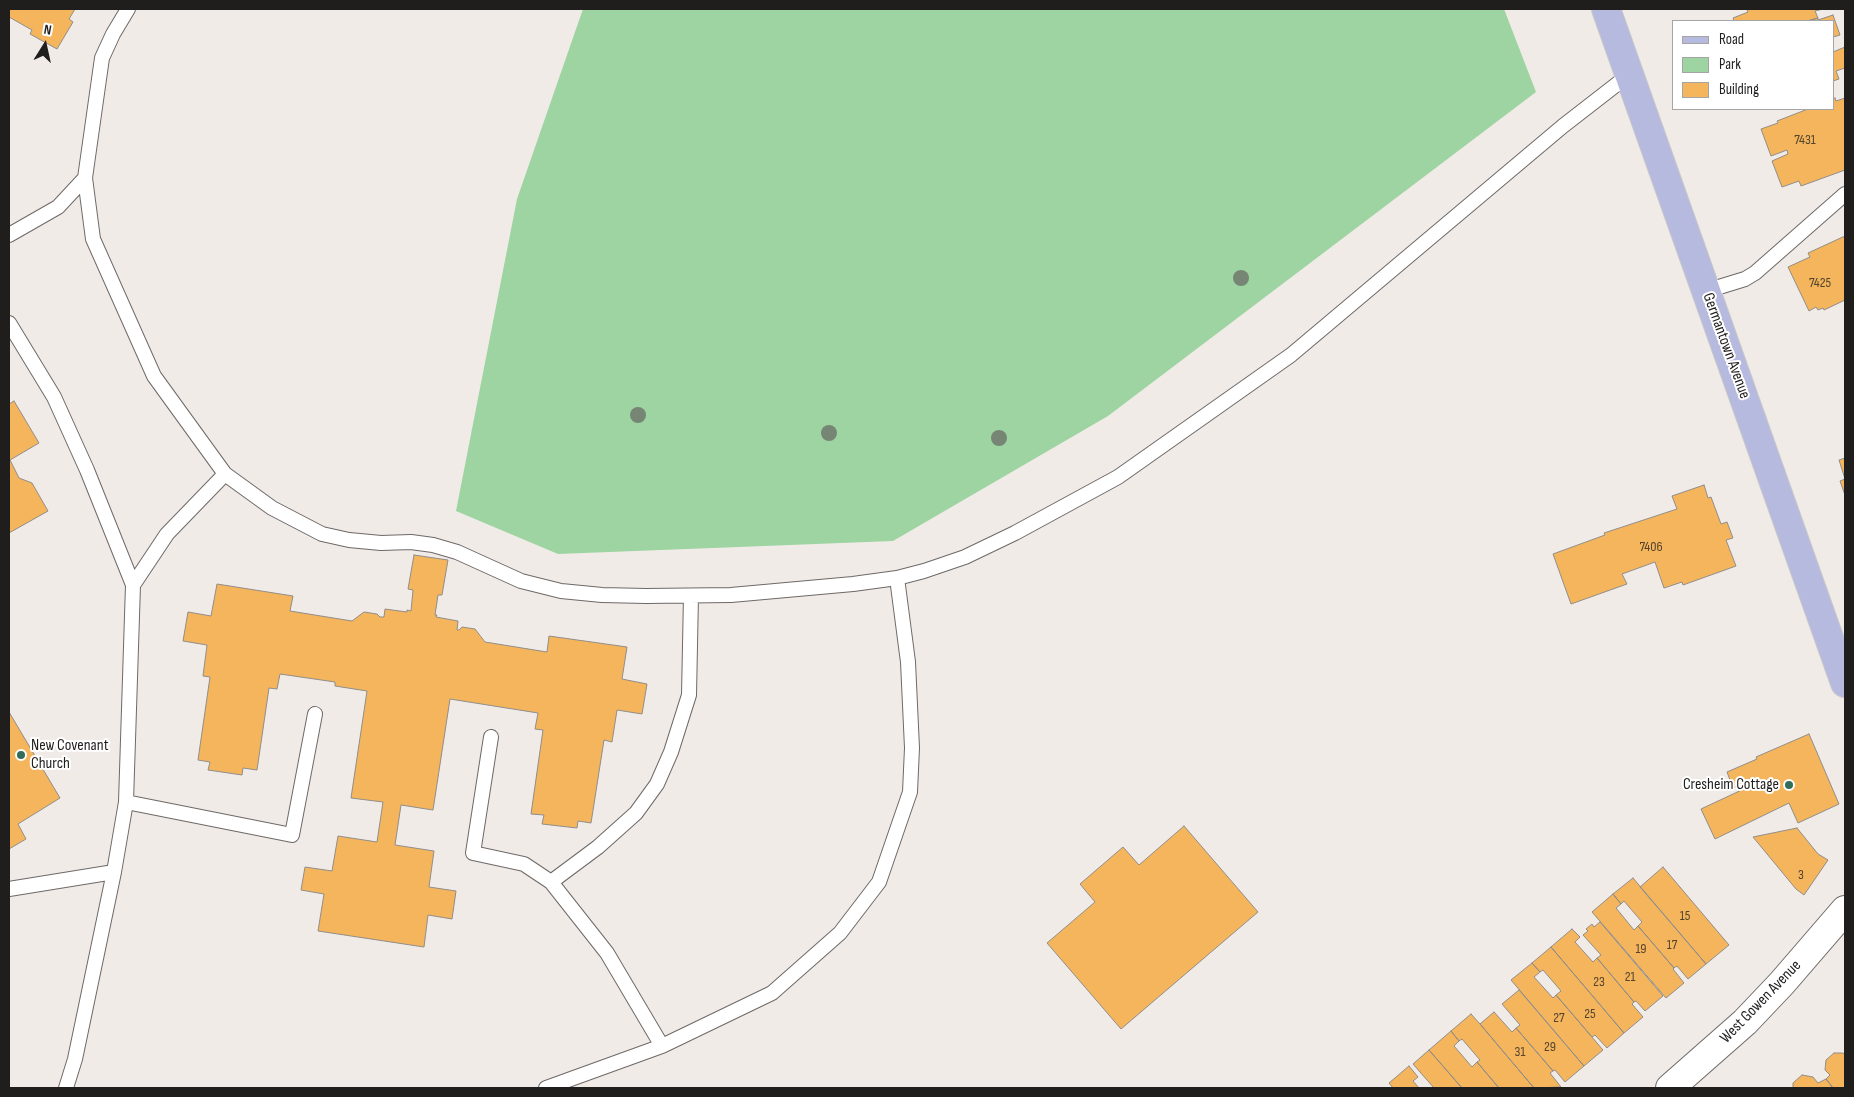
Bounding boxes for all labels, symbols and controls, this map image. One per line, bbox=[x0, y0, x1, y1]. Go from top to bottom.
north arrow bbox=[20, 20, 70, 70]
legend bbox=[1672, 20, 1834, 110]
text: N bbox=[43, 21, 53, 39]
text: Road bbox=[1719, 30, 1744, 49]
text: Park bbox=[1719, 55, 1741, 74]
text: Building bbox=[1719, 80, 1759, 99]
house number: 7431 bbox=[1794, 132, 1816, 148]
house number: 7425 bbox=[1809, 275, 1831, 291]
street label: Germantown Avenue bbox=[1698, 290, 1754, 402]
house number: 7406 bbox=[1639, 539, 1663, 555]
place label: New Covenant Church bbox=[31, 736, 109, 774]
marker: New Covenant Church bbox=[15, 749, 27, 761]
place label: Cresheim Cottage bbox=[1683, 775, 1779, 795]
marker: Cresheim Cottage bbox=[1783, 779, 1795, 791]
house number: 3 bbox=[1798, 867, 1804, 883]
house number: 15 bbox=[1680, 908, 1690, 924]
house number: 17 bbox=[1667, 937, 1677, 953]
house number: 19 bbox=[1635, 941, 1647, 957]
street label: West Gowen Avenue bbox=[1717, 956, 1805, 1048]
house number: 21 bbox=[1625, 969, 1635, 985]
house number: 23 bbox=[1593, 974, 1605, 990]
house number: 25 bbox=[1584, 1006, 1596, 1022]
house number: 27 bbox=[1553, 1010, 1565, 1026]
house number: 29 bbox=[1544, 1039, 1556, 1055]
house number: 31 bbox=[1515, 1044, 1525, 1060]

